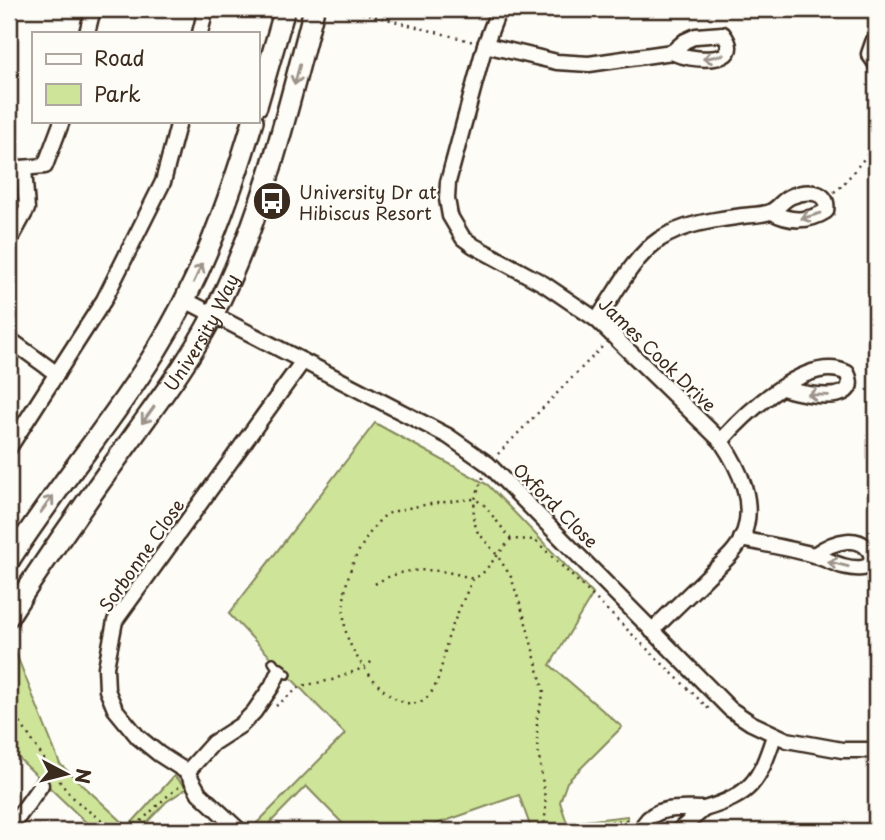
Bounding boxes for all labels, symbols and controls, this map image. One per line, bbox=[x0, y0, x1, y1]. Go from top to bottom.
legend bbox=[32, 32, 259, 122]
text: Road bbox=[94, 41, 145, 73]
one-way arrow bbox=[702, 52, 724, 65]
one-way arrow bbox=[289, 64, 302, 86]
text: Park bbox=[94, 77, 141, 109]
place label: University Dr at Hibiscus Resort bbox=[299, 178, 437, 226]
bus stop icon: University Dr at Hibiscus Resort bbox=[251, 180, 293, 222]
one-way arrow bbox=[800, 210, 823, 223]
one-way arrow bbox=[192, 263, 205, 284]
street label: University Way bbox=[156, 269, 245, 396]
street label: James Cook Drive bbox=[593, 291, 723, 417]
one-way arrow bbox=[807, 389, 830, 402]
one-way arrow bbox=[141, 405, 155, 424]
street label: Oxford Close bbox=[507, 456, 605, 554]
street label: Sorbonne Close bbox=[92, 493, 190, 617]
one-way arrow bbox=[40, 495, 54, 514]
one-way arrow bbox=[827, 557, 850, 570]
north arrow bbox=[32, 738, 102, 808]
text: N bbox=[69, 767, 99, 785]

